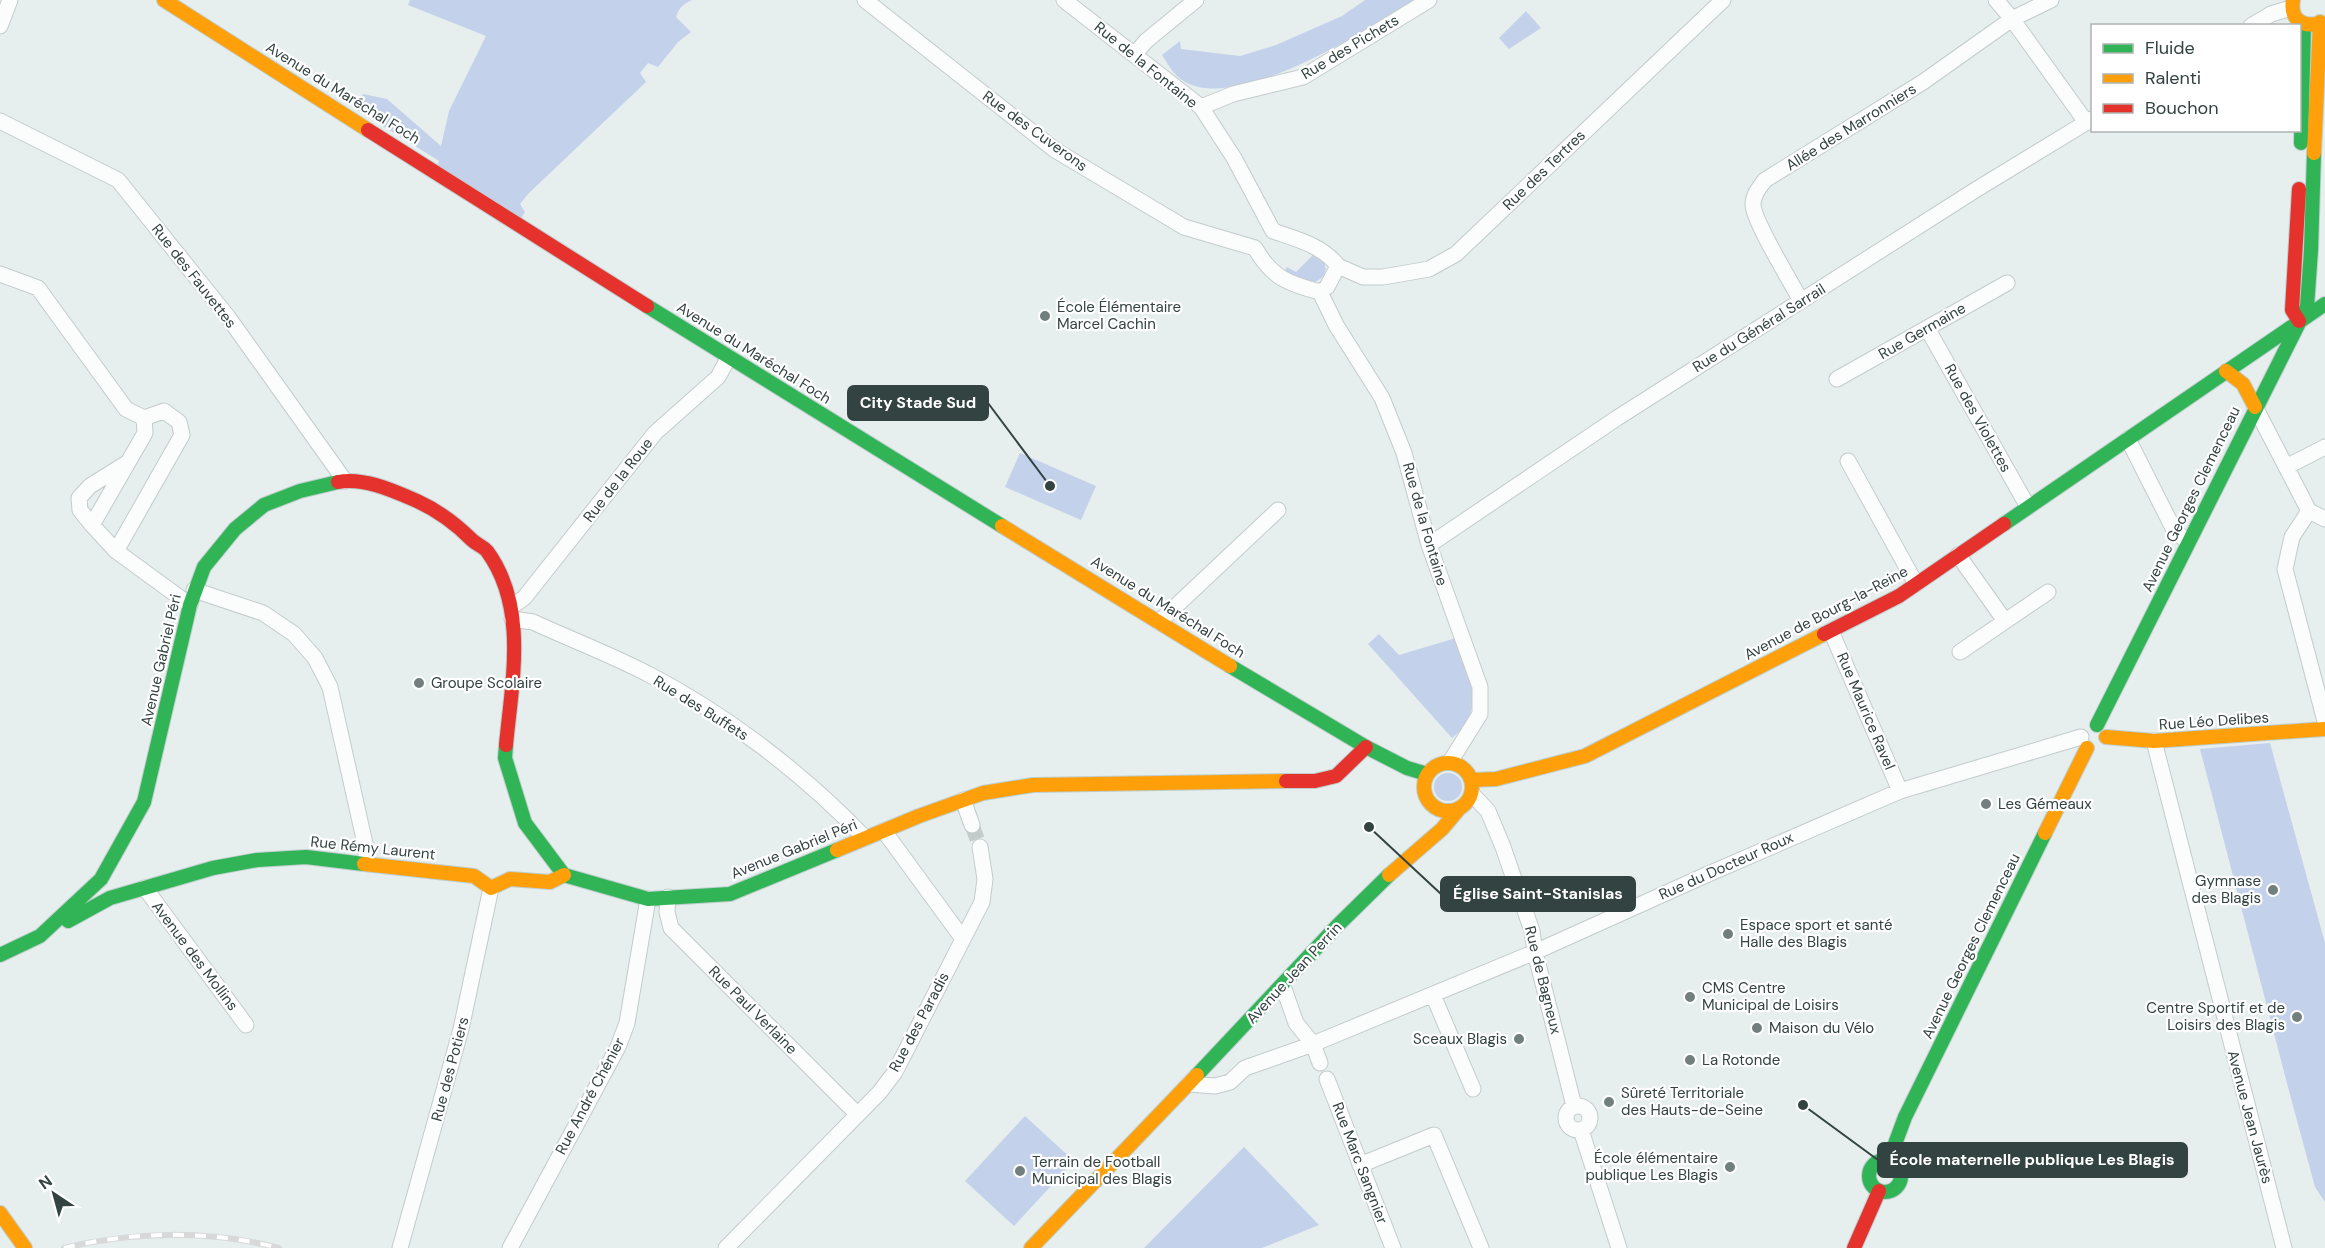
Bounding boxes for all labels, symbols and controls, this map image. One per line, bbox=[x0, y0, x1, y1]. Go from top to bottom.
street label: Rue des Pichets bbox=[1297, 10, 1403, 84]
street label: Rue de la Fontaine bbox=[1090, 17, 1202, 113]
legend bbox=[2091, 24, 2301, 132]
text: Fluide bbox=[2145, 36, 2195, 60]
street label: Avenue du Maréchal Foch bbox=[262, 37, 424, 149]
text: Ralenti bbox=[2145, 66, 2201, 90]
street label: Allée des Marronniers bbox=[1782, 79, 1920, 175]
street label: Rue des Cuverons bbox=[978, 86, 1092, 176]
text: Bouchon bbox=[2145, 96, 2219, 120]
street label: Rue des Tertres bbox=[1498, 125, 1590, 215]
street label: Rue des Fauvettes bbox=[147, 220, 241, 332]
street label: Rue du Général Sarrail bbox=[1689, 279, 1829, 377]
street label: Avenue du Maréchal Foch bbox=[673, 297, 835, 409]
place label: École Élémentaire Marcel Cachin bbox=[1057, 297, 1181, 334]
street label: Rue Germaine bbox=[1875, 298, 1969, 364]
marker: École Élémentaire Marcel Cachin bbox=[1038, 309, 1052, 323]
street label: Rue des Violettes bbox=[1940, 360, 2016, 476]
callout: City Stade Sud bbox=[848, 386, 988, 420]
text: City Stade Sud bbox=[860, 392, 976, 413]
street label: Avenue Georges Clemenceau bbox=[2137, 403, 2245, 595]
street label: Rue de la Roue bbox=[579, 434, 657, 526]
street label: Rue de la Fontaine bbox=[1398, 460, 1452, 588]
street label: Avenue du Maréchal Foch bbox=[1087, 551, 1249, 663]
street label: Avenue de Bourg-la-Reine bbox=[1741, 561, 1911, 665]
street label: Avenue Gabriel Péri bbox=[136, 592, 186, 728]
street label: Rue Maurice Ravel bbox=[1832, 649, 1900, 773]
street label: Rue des Buffets bbox=[650, 671, 752, 745]
place label: Groupe Scolaire bbox=[431, 673, 542, 693]
marker: Groupe Scolaire bbox=[412, 676, 426, 690]
street label: Rue Léo Delibes bbox=[2158, 707, 2270, 735]
place label: Les Gémeaux bbox=[1998, 794, 2092, 814]
marker: Les Gémeaux bbox=[1979, 797, 1993, 811]
street label: Avenue Gabriel Péri bbox=[728, 814, 860, 884]
street label: Rue du Docteur Roux bbox=[1656, 827, 1797, 905]
street label: Rue Rémy Laurent bbox=[310, 832, 437, 865]
street label: Avenue Georges Clemenceau bbox=[1917, 850, 2025, 1042]
place label: Gymnase des Blagis bbox=[2192, 871, 2261, 908]
callout: Église Saint-Stanislas bbox=[1441, 877, 1635, 911]
text: Église Saint-Stanislas bbox=[1453, 883, 1623, 904]
marker: Gymnase des Blagis bbox=[2266, 883, 2280, 897]
street label: Avenue des Mollins bbox=[147, 897, 243, 1015]
place label: Espace sport et santé Halle des Blagis bbox=[1740, 915, 1893, 952]
street label: Avenue Jean Perrin bbox=[1242, 918, 1346, 1028]
street label: Rue de Bagneux bbox=[1520, 924, 1566, 1037]
marker: Espace sport et santé Halle des Blagis bbox=[1721, 927, 1735, 941]
street label: Rue Paul Verlaine bbox=[704, 961, 802, 1059]
street label: Rue des Paradis bbox=[884, 969, 954, 1075]
place label: CMS Centre Municipal de Loisirs bbox=[1702, 978, 1839, 1015]
marker: CMS Centre Municipal de Loisirs bbox=[1683, 990, 1697, 1004]
place label: Centre Sportif et de Loisirs des Blagis bbox=[2146, 998, 2285, 1035]
marker: Centre Sportif et de Loisirs des Blagis bbox=[2290, 1010, 2304, 1024]
street label: Rue des Potiers bbox=[426, 1015, 474, 1123]
place label: Maison du Vélo bbox=[1769, 1018, 1874, 1038]
marker: Maison du Vélo bbox=[1750, 1021, 1764, 1035]
place label: Sceaux Blagis bbox=[1413, 1029, 1507, 1049]
marker: Sceaux Blagis bbox=[1512, 1032, 1526, 1046]
street label: Rue André Chénier bbox=[551, 1034, 630, 1158]
street label: Avenue Jean Jaurès bbox=[2223, 1048, 2277, 1186]
place label: La Rotonde bbox=[1702, 1050, 1780, 1070]
marker: La Rotonde bbox=[1683, 1053, 1697, 1067]
place label: Sûreté Territoriale des Hauts-de-Seine bbox=[1621, 1083, 1763, 1120]
marker: Sûreté Territoriale des Hauts-de-Seine bbox=[1602, 1095, 1616, 1109]
street label: Rue Marc Sangnier bbox=[1328, 1099, 1393, 1227]
callout: École maternelle publique Les Blagis bbox=[1878, 1143, 2187, 1177]
place label: École élémentaire publique Les Blagis bbox=[1585, 1148, 1718, 1185]
text: École maternelle publique Les Blagis bbox=[1889, 1149, 2175, 1170]
place label: Terrain de Football Municipal des Blagis bbox=[1032, 1152, 1172, 1189]
marker: École élémentaire publique Les Blagis bbox=[1723, 1160, 1737, 1174]
north arrow bbox=[24, 1164, 84, 1224]
marker: Terrain de Football Municipal des Blagis bbox=[1013, 1164, 1027, 1178]
text: N bbox=[35, 1170, 56, 1194]

